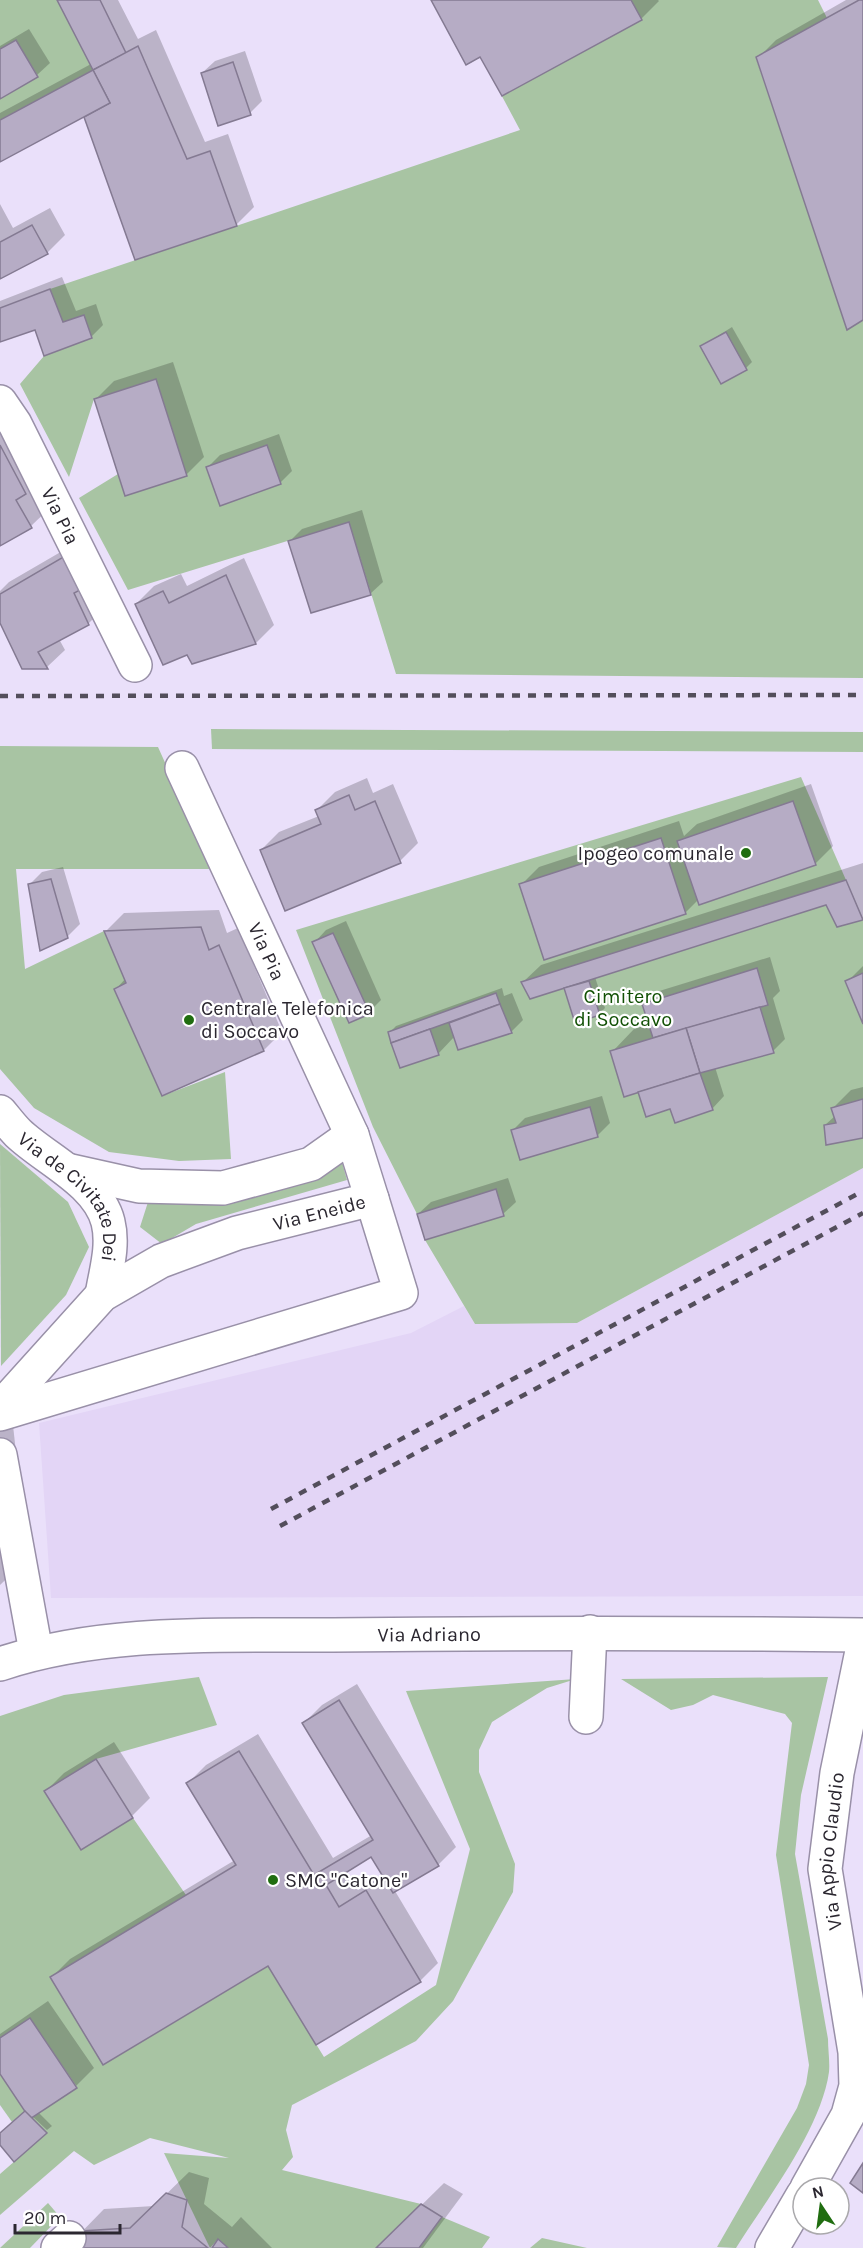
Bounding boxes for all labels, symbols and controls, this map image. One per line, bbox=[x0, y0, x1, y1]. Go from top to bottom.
street label: Via Pia bbox=[36, 483, 84, 548]
place label: Ipogeo comunale bbox=[578, 842, 734, 865]
marker: Ipogeo comunale bbox=[739, 846, 753, 860]
street label: Via Pia bbox=[243, 919, 290, 984]
park label: Cimitero di Soccavo bbox=[574, 985, 672, 1031]
place label: Centrale Telefonica di Soccavo bbox=[201, 997, 374, 1043]
marker: Centrale Telefonica di Soccavo bbox=[182, 1013, 196, 1027]
street label: Via de Civitate Dei bbox=[13, 1127, 121, 1263]
street label: Via Eneide bbox=[271, 1190, 368, 1236]
street label: Via Adriano bbox=[377, 1623, 481, 1647]
street label: Via Appio Claudio bbox=[813, 1771, 849, 1932]
place label: SMC "Catone" bbox=[285, 1869, 407, 1892]
marker: SMC "Catone" bbox=[266, 1873, 280, 1887]
north arrow bbox=[791, 2176, 851, 2236]
text: N bbox=[810, 2181, 825, 2202]
scale bar bbox=[15, 2197, 120, 2235]
text: 20 m bbox=[24, 2207, 66, 2229]

